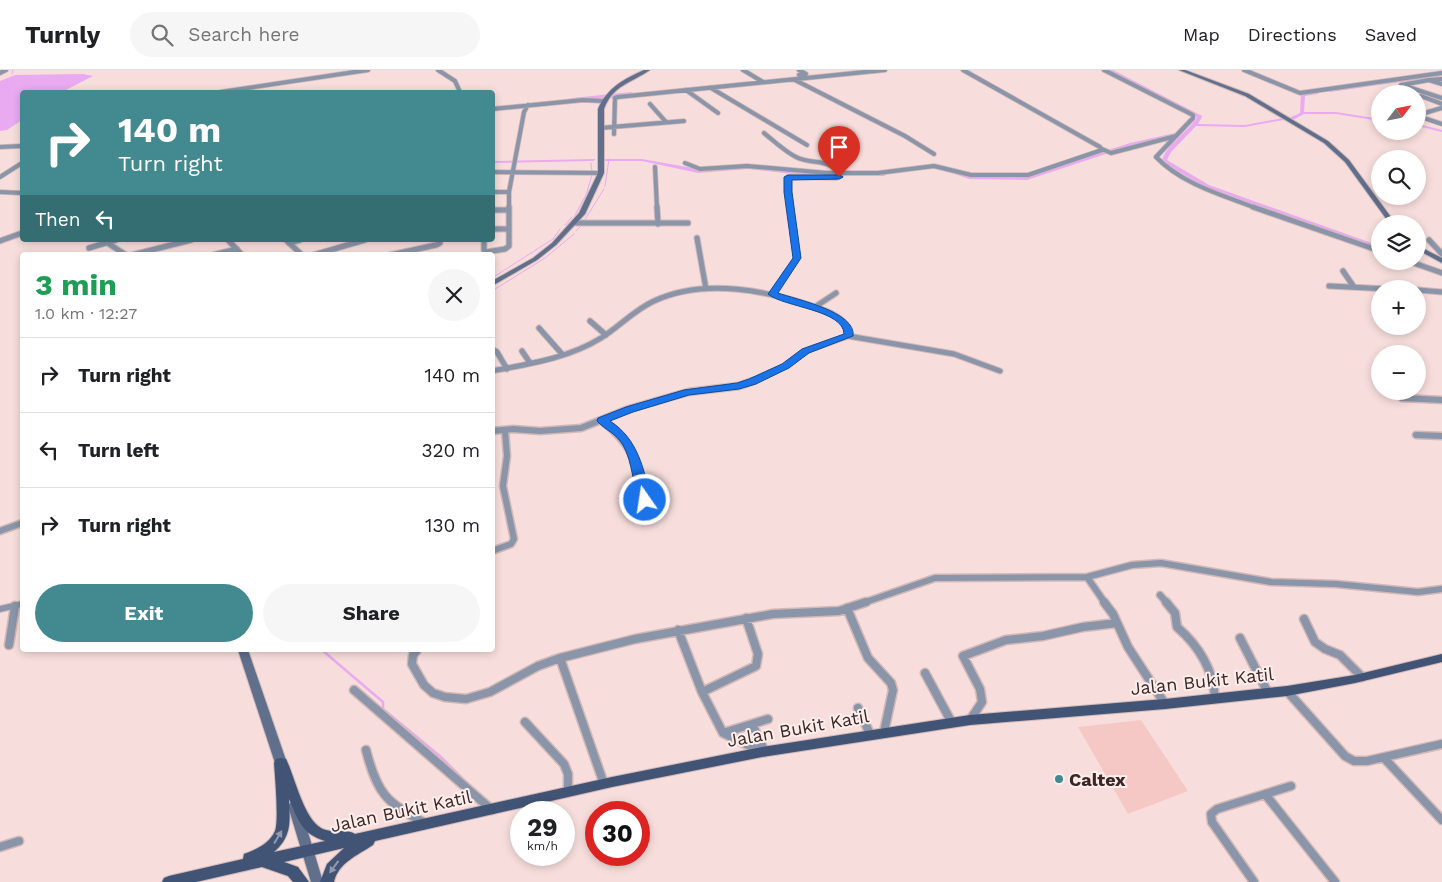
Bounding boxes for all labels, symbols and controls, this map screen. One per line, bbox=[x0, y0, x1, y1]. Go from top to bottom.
search box bbox=[130, 12, 480, 57]
text: Turnly bbox=[25, 21, 100, 49]
icon: search bbox=[148, 21, 176, 49]
text: Search here bbox=[188, 23, 300, 46]
text: Map bbox=[1183, 24, 1220, 45]
text: Directions bbox=[1248, 24, 1337, 45]
text: Saved bbox=[1365, 24, 1417, 45]
north arrow bbox=[1371, 85, 1426, 140]
map controls bbox=[1371, 85, 1426, 400]
text: 140 m bbox=[118, 109, 221, 151]
icon: right bbox=[35, 110, 100, 175]
pin bbox=[818, 126, 860, 177]
icon: arrive bbox=[825, 133, 853, 161]
button: search bbox=[1371, 150, 1426, 205]
text: Turn right bbox=[118, 151, 223, 176]
icon: left bbox=[91, 205, 119, 233]
text: Then bbox=[35, 208, 81, 231]
button: layers bbox=[1371, 215, 1426, 270]
text: 3 min bbox=[35, 267, 117, 302]
button: close bbox=[428, 269, 480, 321]
button: + bbox=[1371, 280, 1426, 335]
text: 1.0 km · 12:27 bbox=[35, 304, 137, 323]
button: − bbox=[1371, 345, 1426, 400]
icon: right bbox=[35, 361, 63, 389]
text: Turn right bbox=[78, 364, 171, 387]
text: 140 m bbox=[425, 364, 480, 387]
icon: left bbox=[35, 436, 63, 464]
text: Turn left bbox=[78, 439, 159, 462]
text: 320 m bbox=[421, 439, 480, 462]
position arrow bbox=[618, 473, 670, 525]
icon: right bbox=[35, 511, 63, 539]
text: Turn right bbox=[78, 514, 171, 537]
text: 130 m bbox=[425, 514, 480, 537]
button: Exit bbox=[35, 584, 253, 642]
button: Share bbox=[263, 584, 480, 642]
street label: Jalan Bukit Katil bbox=[1129, 663, 1275, 699]
street label: Jalan Bukit Katil bbox=[725, 705, 871, 751]
place label: Caltex bbox=[1069, 769, 1126, 790]
marker: Caltex bbox=[1053, 773, 1065, 785]
street label: Jalan Bukit Katil bbox=[328, 786, 474, 836]
speed limit sign: 30 bbox=[585, 801, 650, 866]
text: 29 bbox=[527, 813, 558, 842]
one-way arrow bbox=[274, 830, 283, 843]
text: km/h bbox=[527, 839, 558, 853]
one-way arrow bbox=[329, 860, 339, 874]

